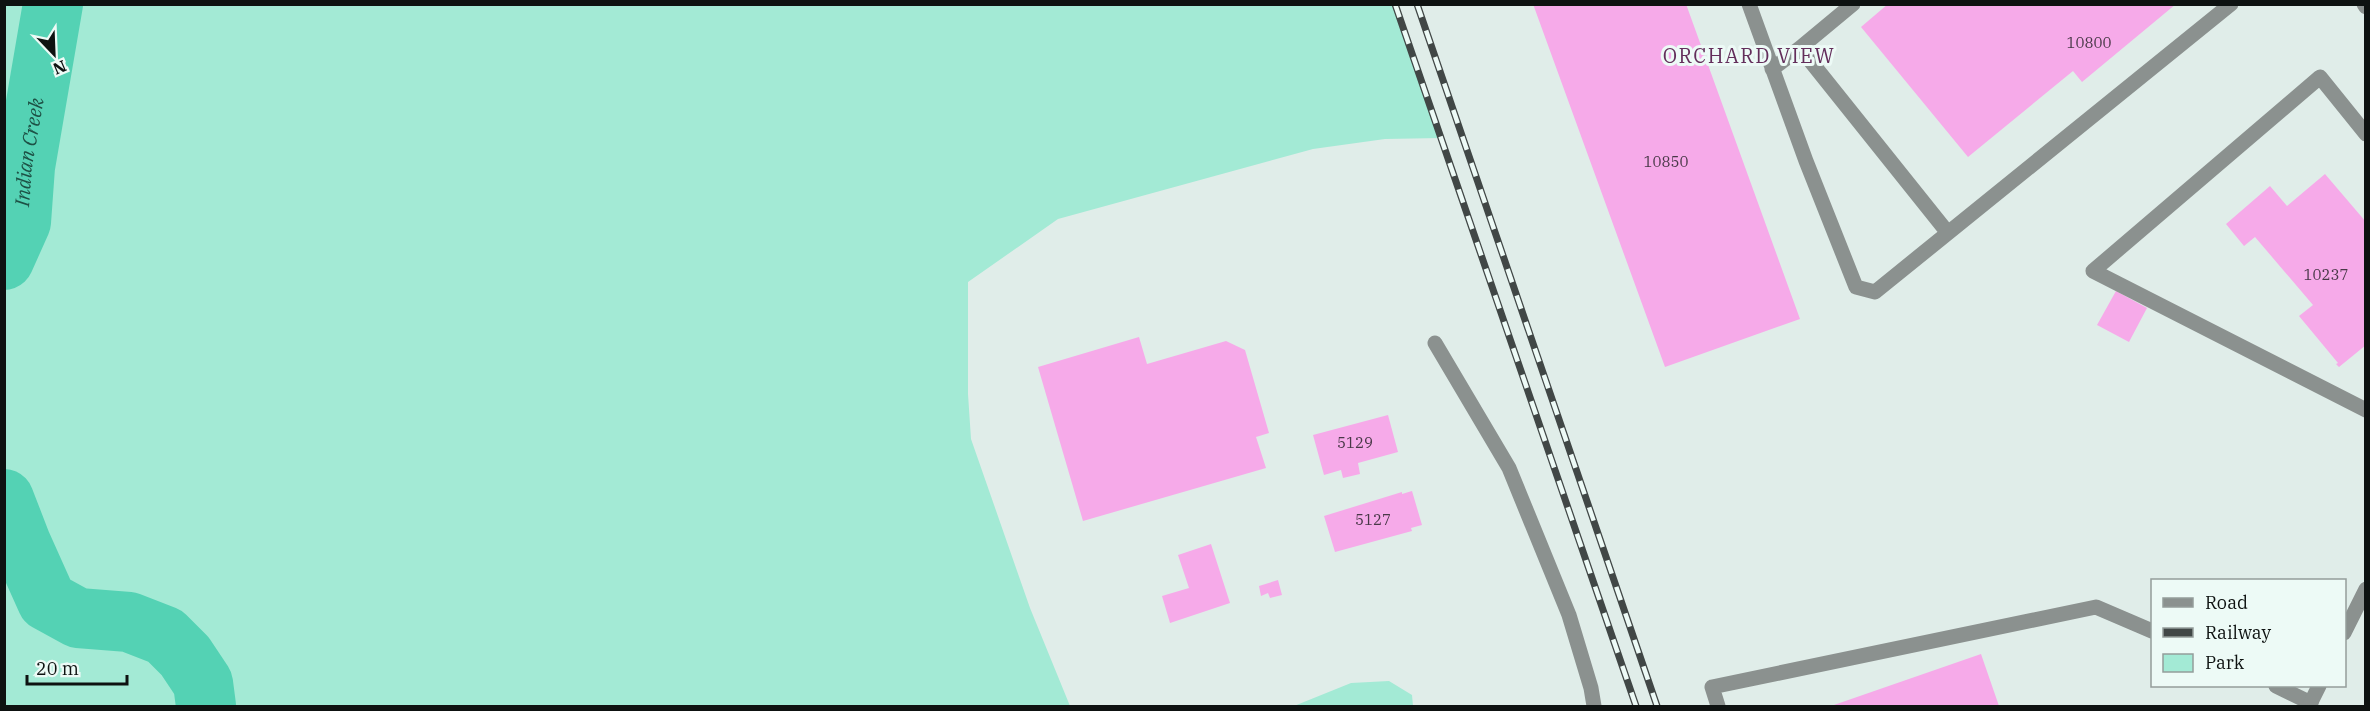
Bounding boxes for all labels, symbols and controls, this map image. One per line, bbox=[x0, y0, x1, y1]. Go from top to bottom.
north arrow bbox=[24, 24, 84, 84]
house number: 10800 bbox=[2066, 33, 2112, 52]
district label: ORCHARD VIEW bbox=[1663, 42, 1835, 69]
text: N bbox=[50, 56, 70, 79]
water label: Indian Creek bbox=[8, 95, 50, 208]
house number: 10850 bbox=[1643, 152, 1689, 171]
house number: 10237 bbox=[2303, 265, 2349, 284]
house number: 5129 bbox=[1337, 433, 1373, 452]
house number: 5127 bbox=[1355, 510, 1391, 529]
legend bbox=[2151, 579, 2346, 687]
text: Road bbox=[2205, 591, 2248, 614]
text: Railway bbox=[2205, 621, 2271, 644]
scale bar bbox=[27, 648, 128, 686]
text: Park bbox=[2205, 651, 2245, 674]
text: 20 m bbox=[36, 657, 79, 680]

